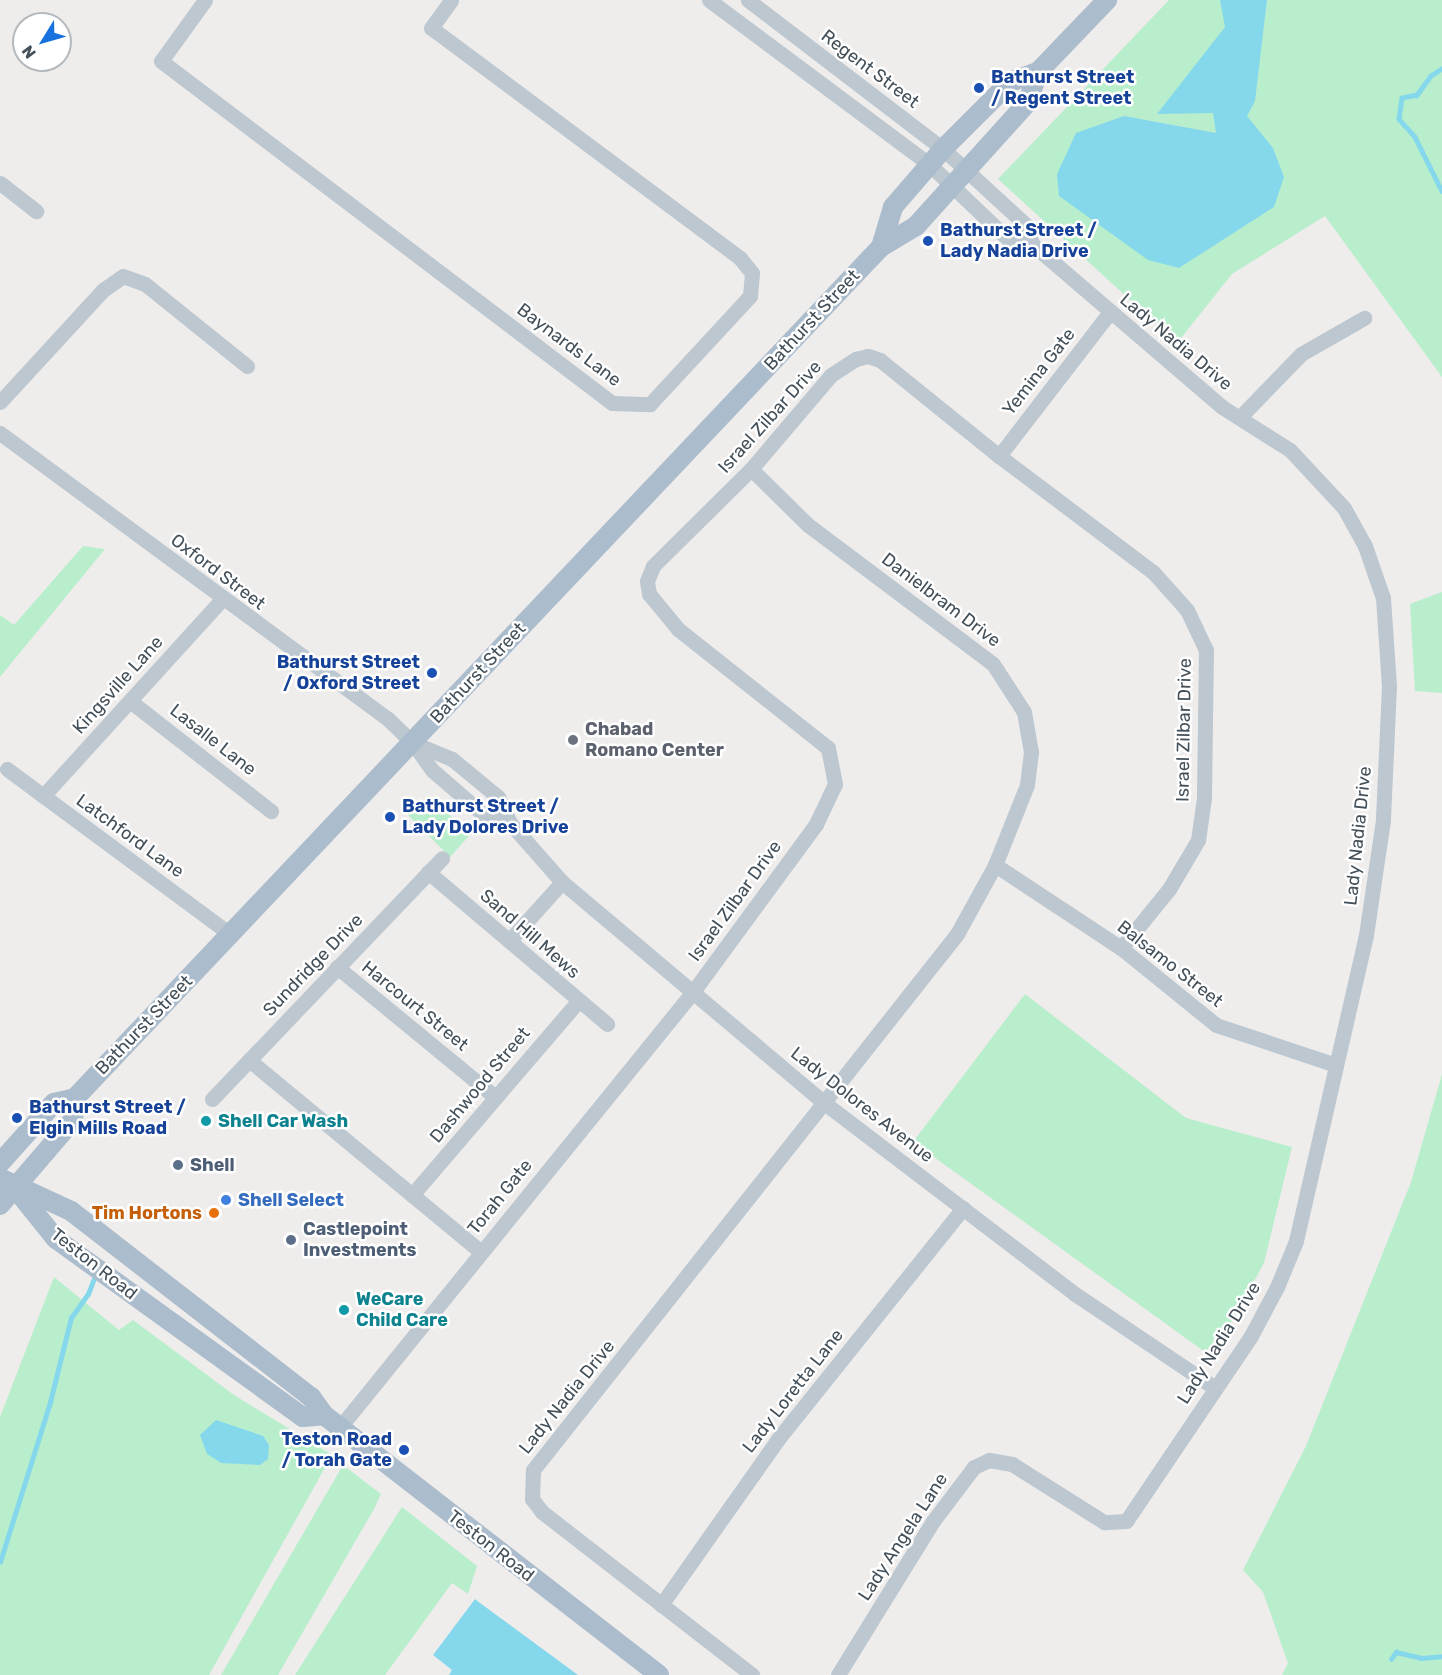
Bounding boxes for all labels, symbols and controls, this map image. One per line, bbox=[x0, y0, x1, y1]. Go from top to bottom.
north arrow bbox=[12, 12, 72, 72]
street label: Regent Street bbox=[817, 25, 923, 113]
text: N bbox=[18, 42, 40, 62]
place label: Bathurst Street / Regent Street bbox=[991, 67, 1134, 110]
marker: Bathurst Street / Regent Street bbox=[972, 81, 986, 95]
place label: Bathurst Street / Lady Nadia Drive bbox=[940, 220, 1097, 262]
marker: Bathurst Street / Lady Nadia Drive bbox=[921, 234, 935, 248]
street label: Bathurst Street bbox=[760, 265, 864, 375]
street label: Lady Nadia Drive bbox=[1115, 289, 1237, 395]
street label: Baynards Lane bbox=[513, 299, 625, 391]
street label: Yemina Gate bbox=[998, 324, 1080, 420]
street label: Israel Zilbar Drive bbox=[714, 356, 826, 478]
street label: Oxford Street bbox=[166, 529, 270, 615]
street label: Danielbram Drive bbox=[877, 548, 1005, 652]
street label: Bathurst Street bbox=[426, 618, 530, 728]
street label: Kingsville Lane bbox=[68, 632, 168, 738]
place label: Bathurst Street / Oxford Street bbox=[277, 652, 420, 694]
street label: Israel Zilbar Drive bbox=[1172, 658, 1196, 802]
marker: Bathurst Street / Oxford Street bbox=[425, 666, 439, 680]
street label: Lasalle Lane bbox=[166, 700, 260, 780]
place label: Chabad Romano Center bbox=[585, 719, 724, 762]
marker: Chabad Romano Center bbox=[566, 733, 580, 747]
street label: Lady Nadia Drive bbox=[1340, 765, 1376, 907]
street label: Latchford Lane bbox=[72, 790, 188, 882]
place label: Bathurst Street / Lady Dolores Drive bbox=[402, 796, 569, 838]
marker: Bathurst Street / Lady Dolores Drive bbox=[383, 810, 397, 824]
street label: Israel Zilbar Drive bbox=[684, 836, 786, 966]
street label: Sand Hill Mews bbox=[476, 885, 584, 983]
street label: Sundridge Drive bbox=[259, 909, 367, 1021]
street label: Balsamo Street bbox=[1113, 916, 1227, 1012]
street label: Harcourt Street bbox=[357, 956, 473, 1056]
street label: Bathurst Street bbox=[91, 971, 197, 1079]
street label: Dashwood Street bbox=[425, 1023, 535, 1147]
street label: Lady Dolores Avenue bbox=[786, 1042, 938, 1168]
place label: Bathurst Street / Elgin Mills Road bbox=[29, 1097, 186, 1140]
place label: Shell Car Wash bbox=[218, 1110, 349, 1132]
marker: Bathurst Street / Elgin Mills Road bbox=[10, 1111, 24, 1125]
marker: Shell Car Wash bbox=[199, 1114, 213, 1128]
place label: Shell bbox=[190, 1154, 235, 1176]
street label: Torah Gate bbox=[463, 1155, 537, 1239]
marker: Shell bbox=[171, 1158, 185, 1172]
place label: Shell Select bbox=[238, 1189, 344, 1211]
marker: Shell Select bbox=[219, 1193, 233, 1207]
place label: Tim Hortons bbox=[92, 1202, 202, 1224]
marker: Tim Hortons bbox=[207, 1206, 221, 1220]
place label: Castlepoint Investments bbox=[303, 1219, 416, 1262]
street label: Teston Road bbox=[47, 1224, 141, 1304]
marker: Castlepoint Investments bbox=[284, 1233, 298, 1247]
street label: Lady Nadia Drive bbox=[1173, 1278, 1265, 1408]
place label: WeCare Child Care bbox=[356, 1289, 448, 1332]
marker: WeCare Child Care bbox=[337, 1303, 351, 1317]
street label: Lady Loretta Lane bbox=[738, 1325, 848, 1457]
street label: Lady Nadia Drive bbox=[514, 1336, 620, 1458]
place label: Teston Road / Torah Gate bbox=[281, 1429, 392, 1472]
marker: Teston Road / Torah Gate bbox=[397, 1443, 411, 1457]
street label: Lady Angela Lane bbox=[853, 1469, 953, 1605]
street label: Teston Road bbox=[444, 1506, 538, 1586]

